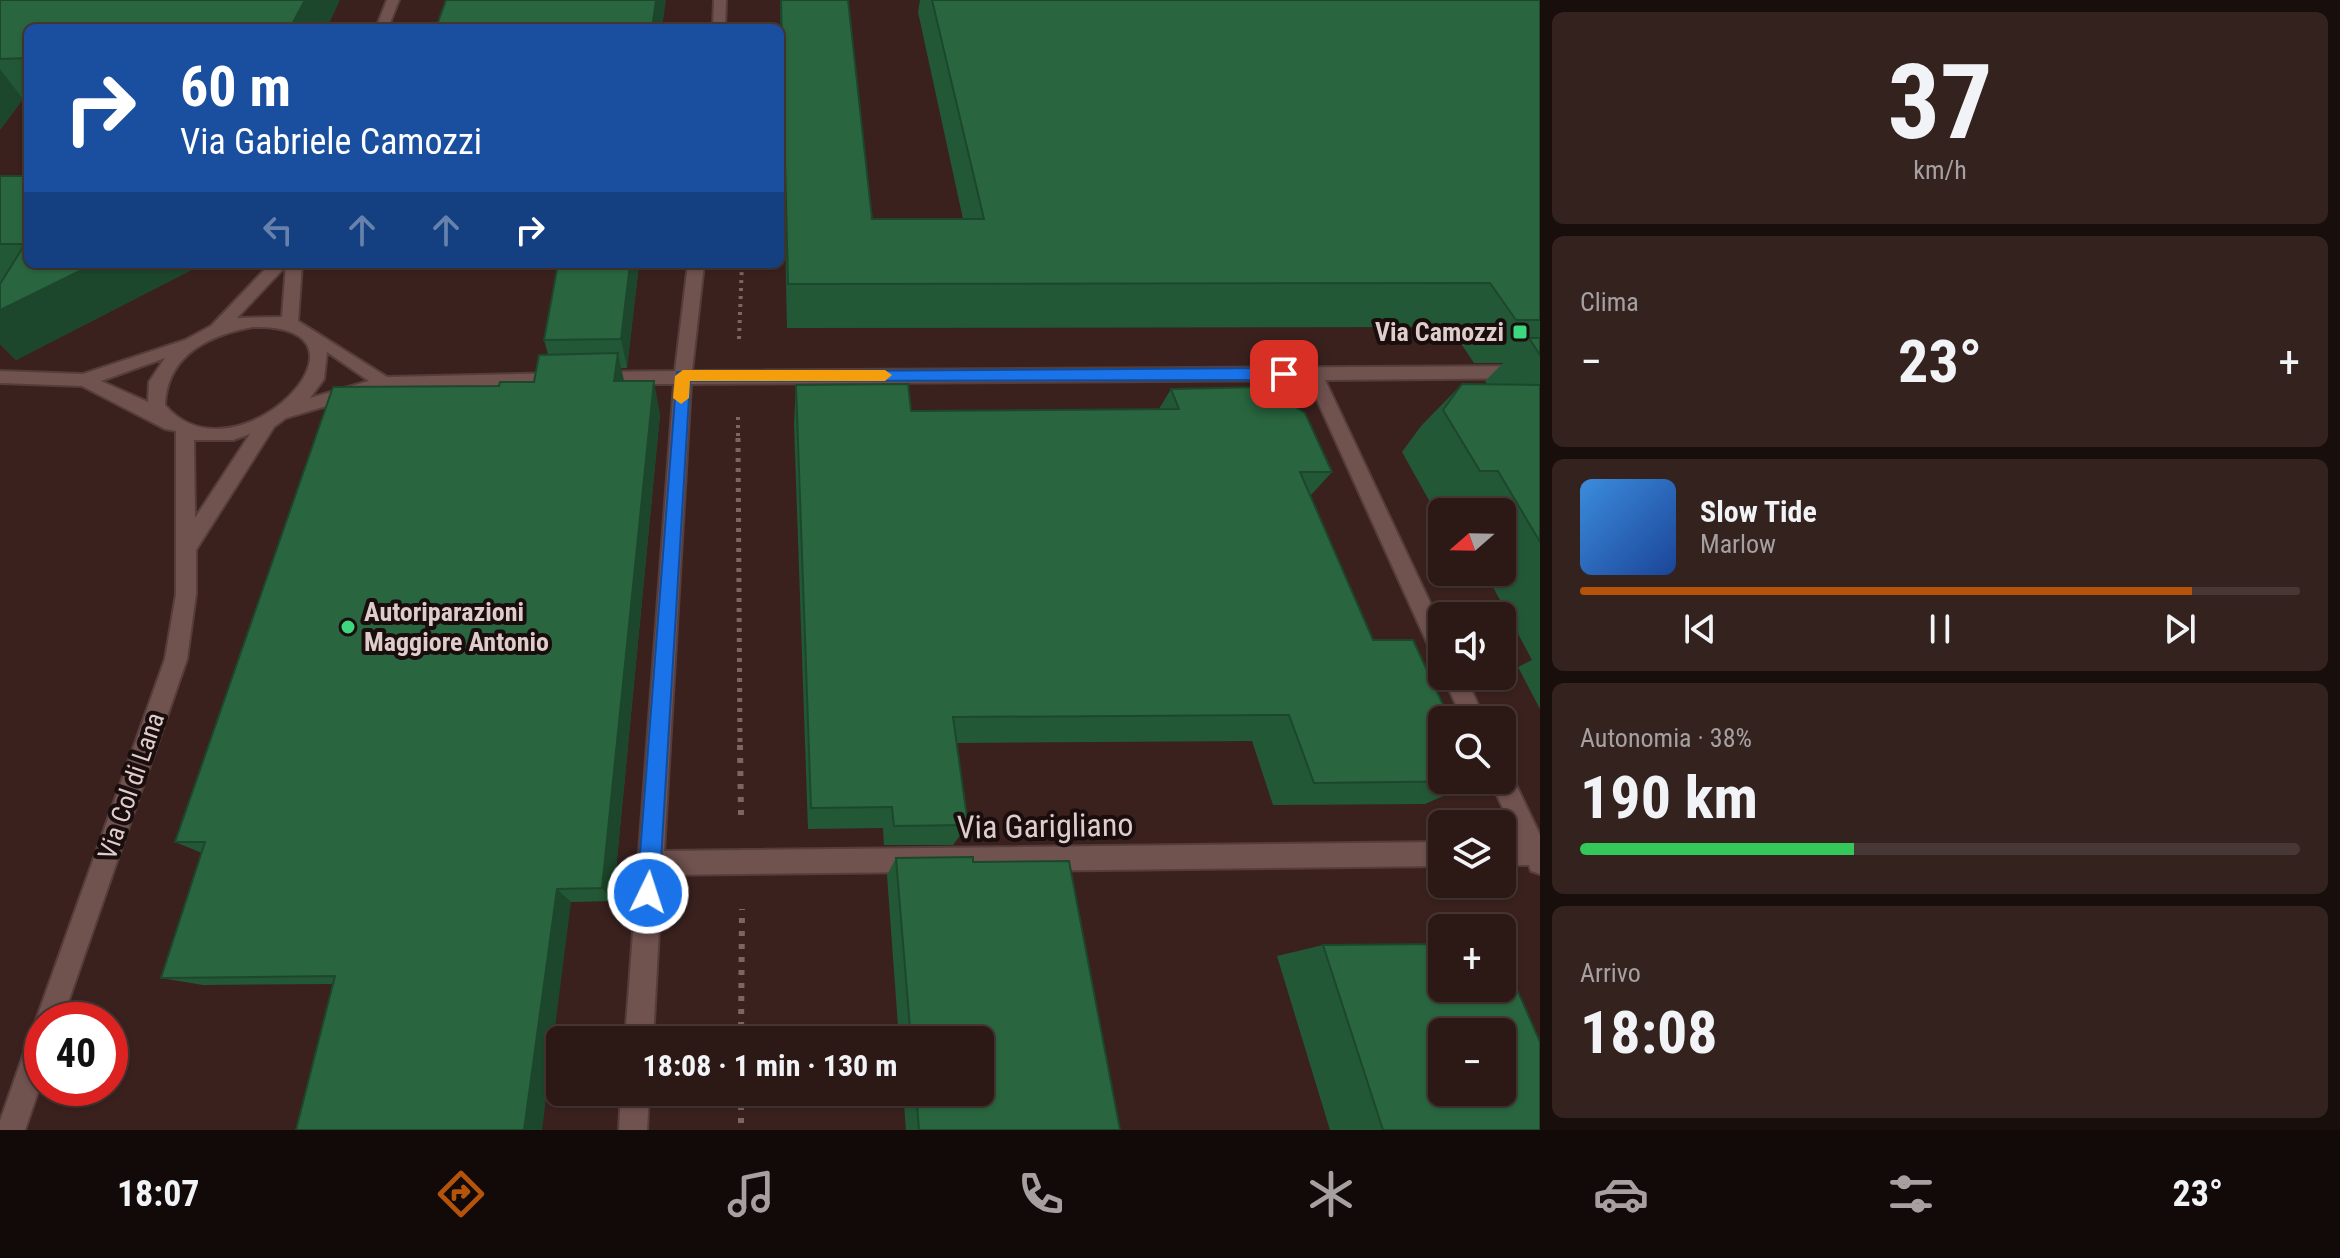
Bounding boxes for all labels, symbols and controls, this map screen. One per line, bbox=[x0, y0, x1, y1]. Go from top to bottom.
text: 37 bbox=[1887, 42, 1993, 163]
text: 60 m bbox=[180, 54, 291, 120]
icon: right bbox=[48, 56, 152, 160]
text: Via Gabriele Camozzi bbox=[180, 121, 482, 163]
text: km/h bbox=[1913, 155, 1967, 185]
icon: left bbox=[256, 208, 300, 252]
icon: ahead bbox=[340, 208, 384, 252]
icon: ahead bbox=[424, 208, 468, 252]
icon: right bbox=[508, 208, 552, 252]
text: Clima bbox=[1580, 287, 1639, 317]
place label: Via Camozzi bbox=[1375, 317, 1504, 347]
marker: Via Camozzi bbox=[1511, 323, 1529, 341]
text: 23° bbox=[1898, 326, 1982, 397]
text: − bbox=[1580, 336, 1602, 388]
text: + bbox=[2278, 336, 2300, 388]
pin bbox=[1250, 340, 1318, 408]
icon: arrive bbox=[1262, 352, 1306, 396]
text: Slow Tide bbox=[1700, 494, 1817, 529]
north arrow bbox=[1428, 498, 1516, 586]
map controls bbox=[1428, 498, 1516, 1106]
text: Marlow bbox=[1700, 529, 1776, 559]
place label: Autoriparazioni Maggiore Antonio bbox=[364, 597, 549, 657]
button: sound bbox=[1428, 602, 1516, 690]
icon: previous bbox=[1678, 607, 1722, 651]
icon: pause bbox=[1918, 607, 1962, 651]
icon: next bbox=[2158, 607, 2202, 651]
marker: Autoriparazioni Maggiore Antonio bbox=[339, 618, 357, 636]
button: search bbox=[1428, 706, 1516, 794]
street label: Via Col di Lana bbox=[92, 709, 170, 863]
text: Autonomia · 38% bbox=[1580, 723, 1752, 753]
text: 190 km bbox=[1580, 762, 1758, 833]
street label: Via Garigliano bbox=[956, 805, 1134, 847]
button: layers bbox=[1428, 810, 1516, 898]
position arrow bbox=[606, 851, 690, 935]
button: + bbox=[1428, 914, 1516, 1002]
text: Arrivo bbox=[1580, 958, 1641, 988]
text: 18:08 bbox=[1580, 997, 1718, 1068]
speed limit sign: 40 bbox=[24, 1002, 128, 1106]
button: − bbox=[1428, 1018, 1516, 1106]
text: 18:08 · 1 min · 130 m bbox=[643, 1048, 897, 1083]
icon: directions bbox=[433, 1166, 489, 1222]
icon: music bbox=[723, 1166, 779, 1222]
icon: phone bbox=[1013, 1166, 1069, 1222]
icon: climate bbox=[1303, 1166, 1359, 1222]
icon: car bbox=[1593, 1166, 1649, 1222]
icon: filters bbox=[1883, 1166, 1939, 1222]
text: 18:07 bbox=[117, 1173, 200, 1215]
text: 23° bbox=[2173, 1173, 2223, 1215]

